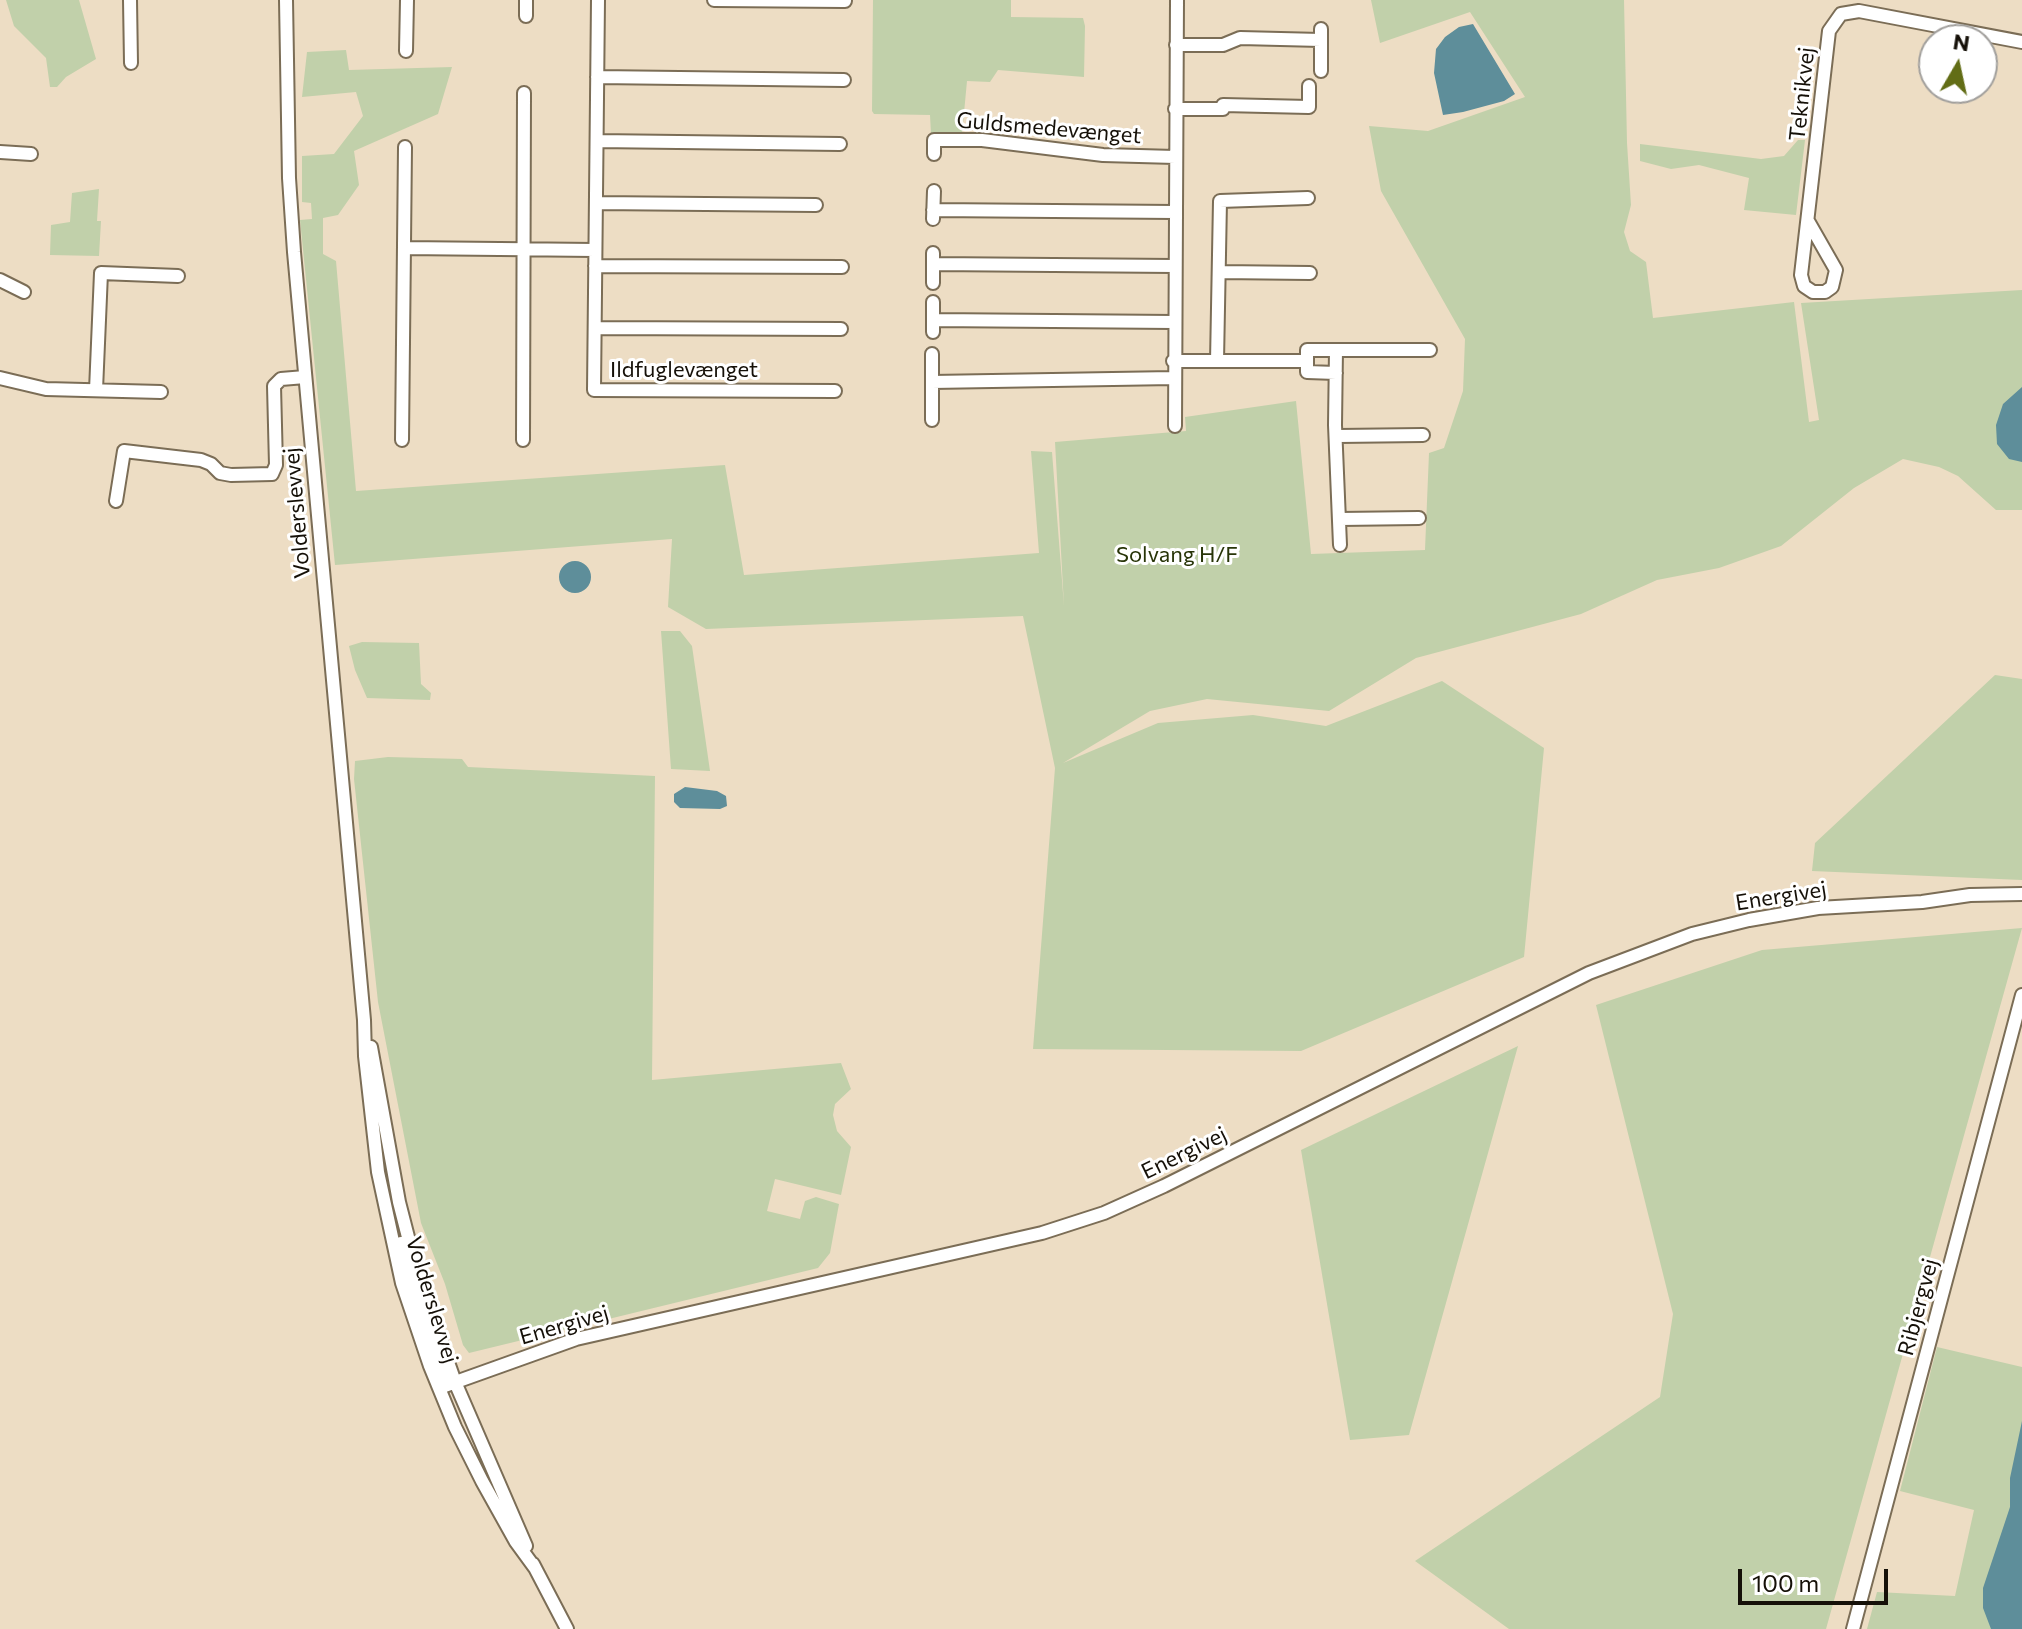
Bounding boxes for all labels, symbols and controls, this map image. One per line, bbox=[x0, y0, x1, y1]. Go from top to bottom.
north arrow bbox=[1918, 24, 1998, 104]
text: N bbox=[1951, 27, 1972, 56]
street label: Teknikvej bbox=[1784, 46, 1820, 142]
street label: Guldsmedevænget bbox=[956, 107, 1142, 149]
street label: Ildfuglevænget bbox=[610, 357, 758, 383]
street label: Volderslevvej bbox=[278, 446, 316, 580]
park label: Solvang H/F bbox=[1116, 542, 1238, 568]
street label: Energivej bbox=[1734, 876, 1828, 916]
street label: Energivej bbox=[1137, 1121, 1231, 1185]
street label: Volderslevvej bbox=[400, 1233, 464, 1367]
street label: Ribjergvej bbox=[1892, 1256, 1944, 1358]
street label: Energivej bbox=[516, 1300, 612, 1350]
scale bar bbox=[1742, 1553, 1892, 1603]
text: 100 m bbox=[1752, 1568, 1819, 1597]

